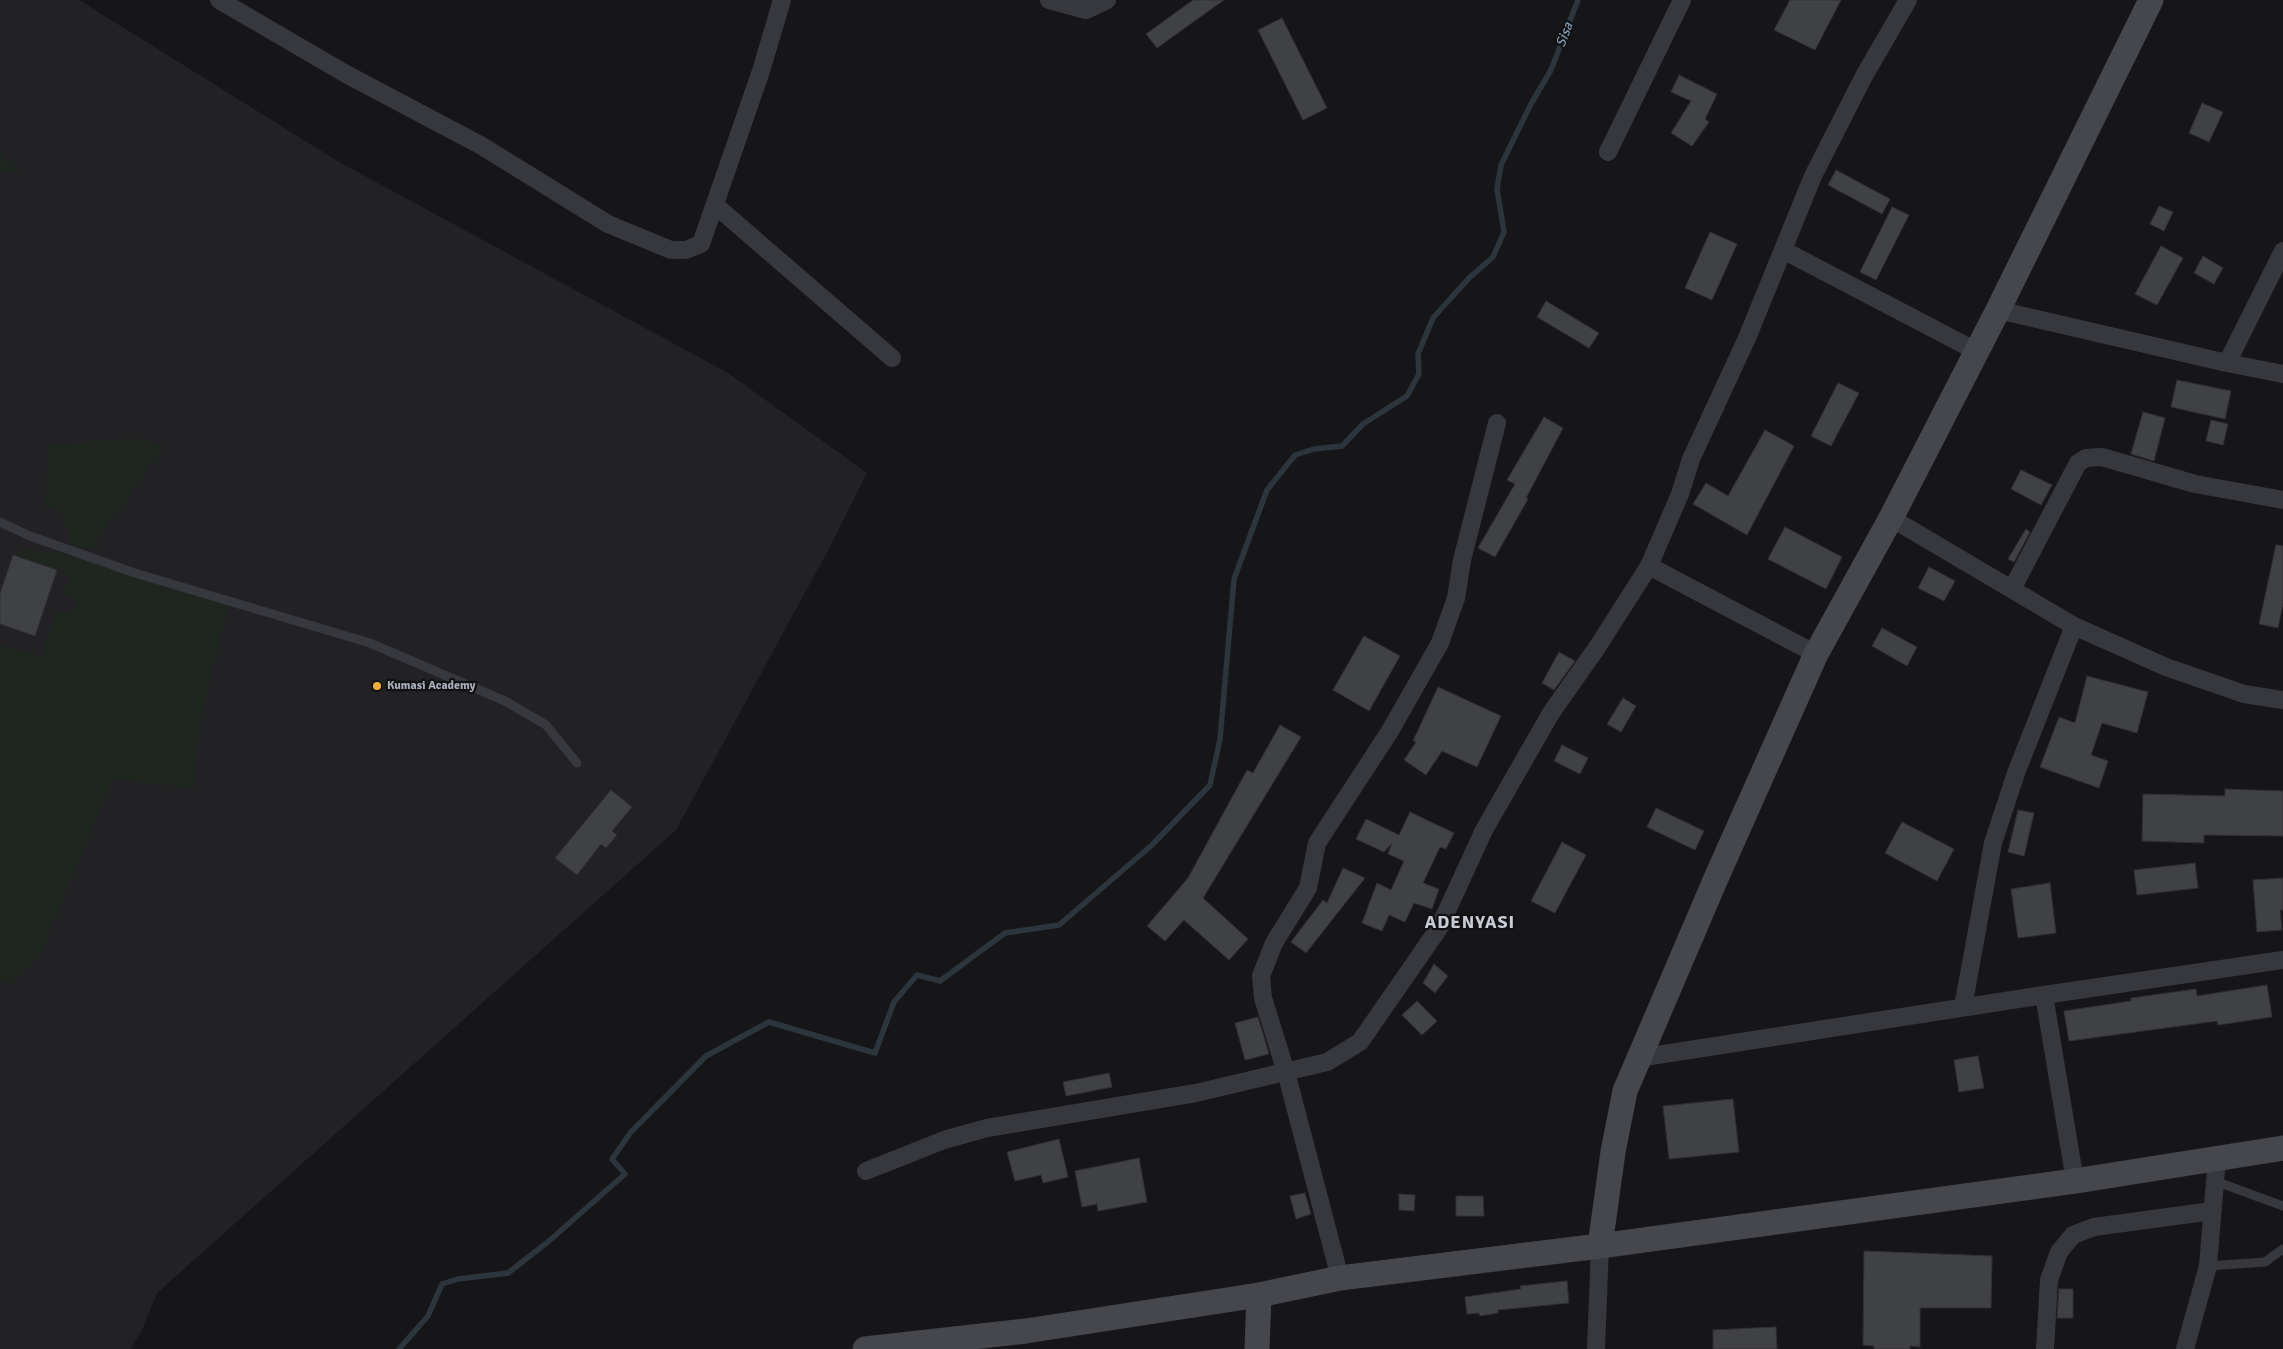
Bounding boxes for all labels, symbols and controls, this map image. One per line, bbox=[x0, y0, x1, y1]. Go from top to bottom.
water label: Sisa bbox=[1553, 20, 1577, 50]
place label: Kumasi Academy bbox=[387, 679, 476, 693]
marker: Kumasi Academy bbox=[371, 680, 383, 692]
district label: ADENYASI bbox=[1424, 912, 1516, 934]

